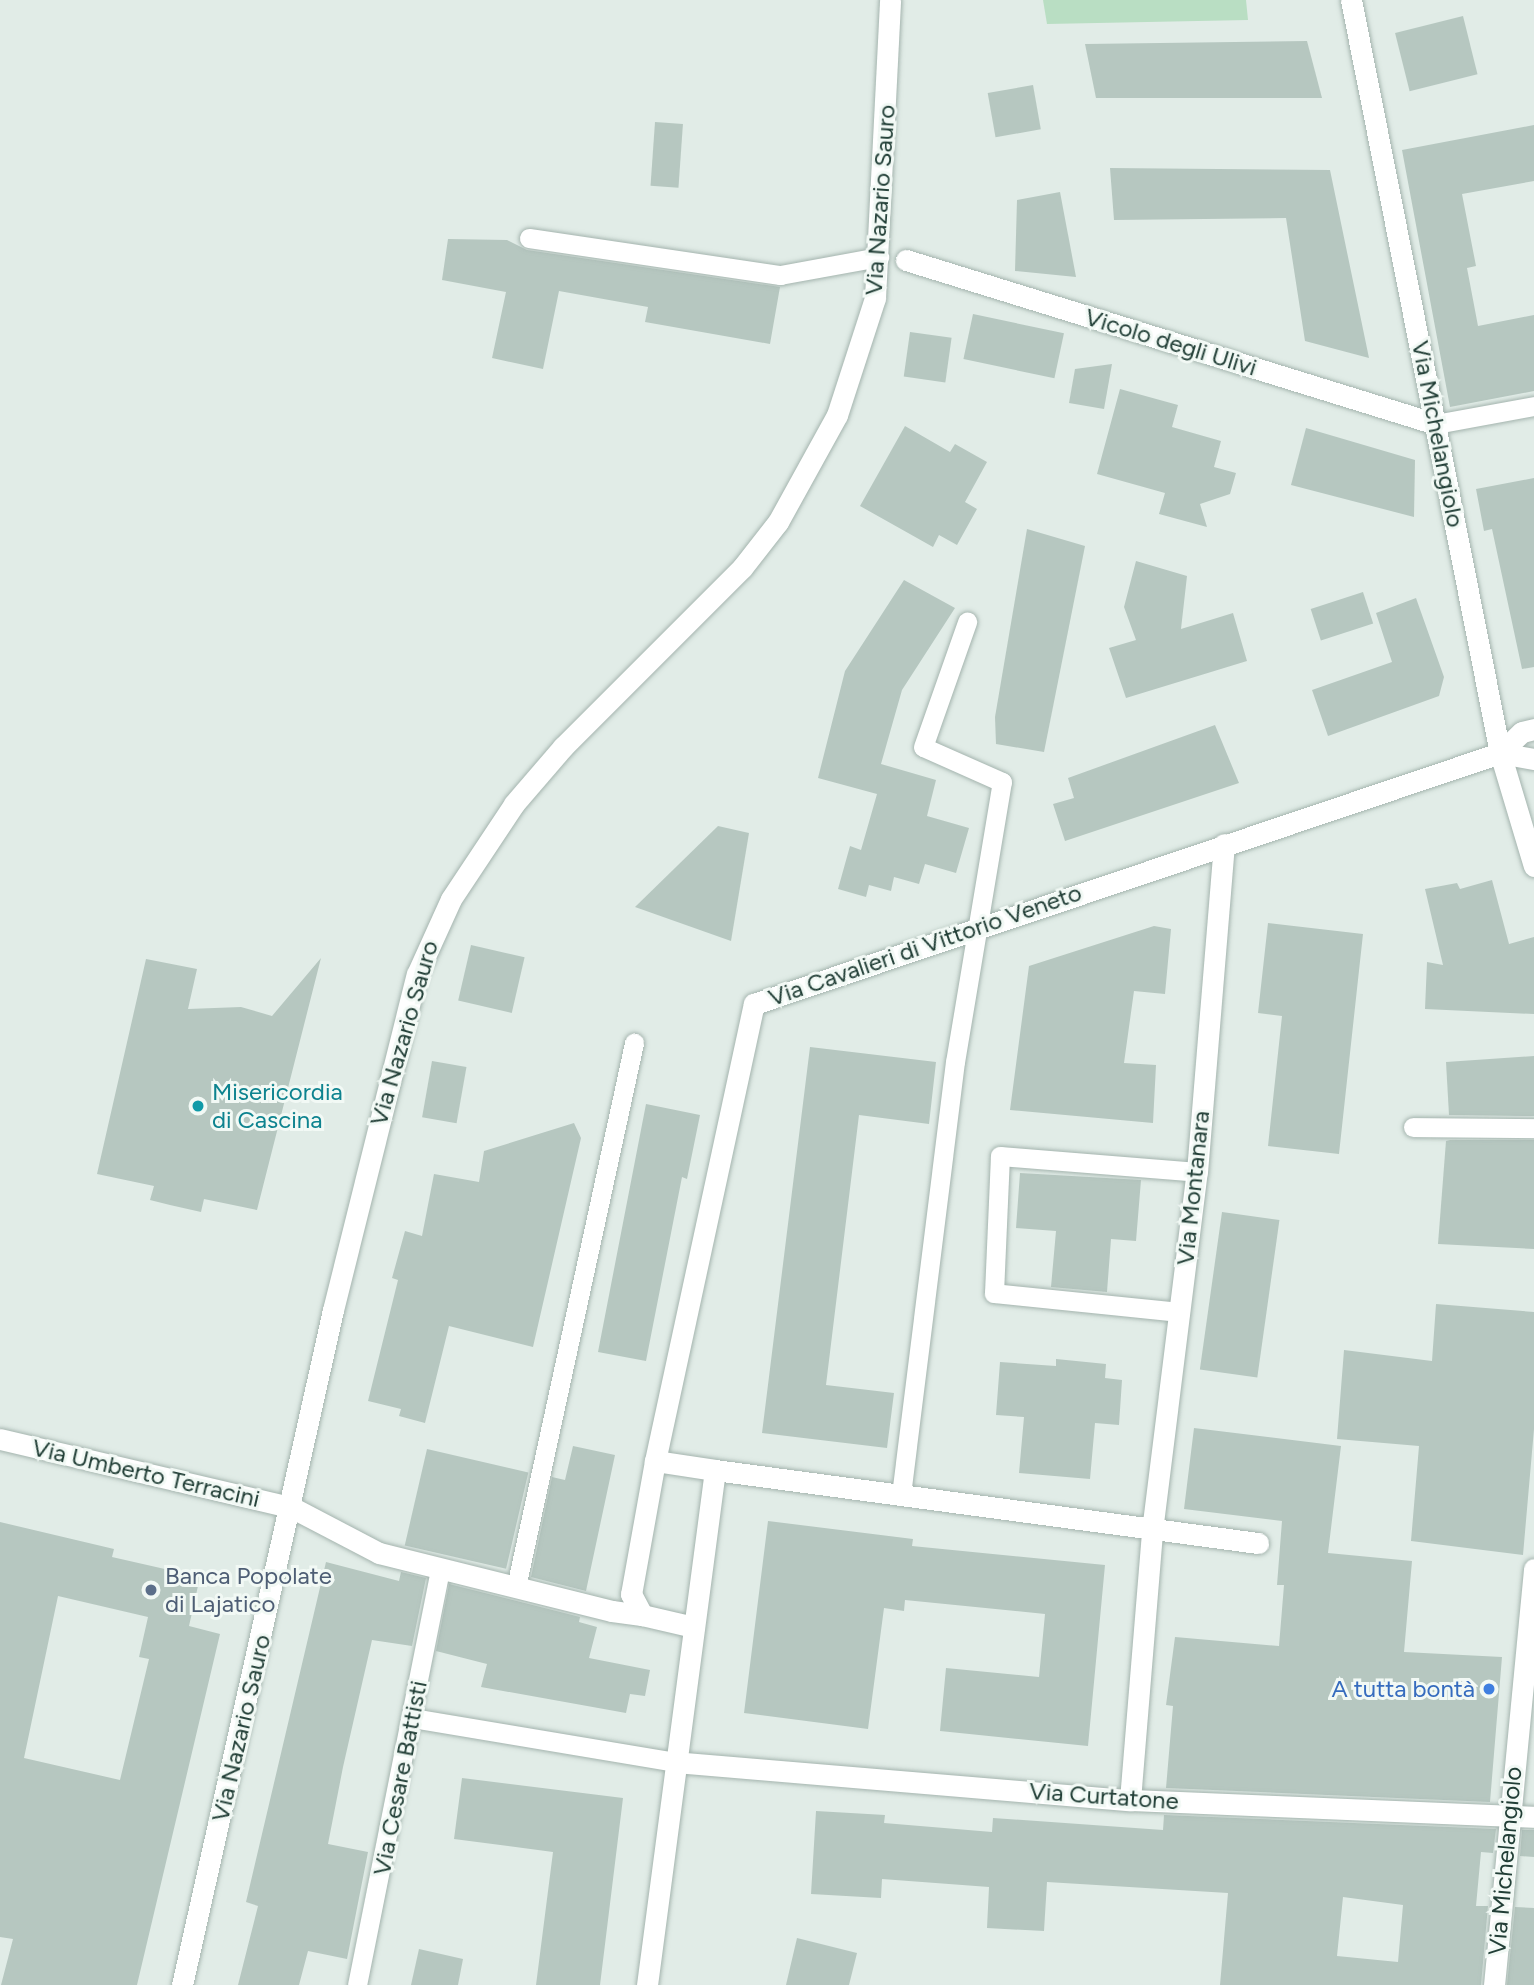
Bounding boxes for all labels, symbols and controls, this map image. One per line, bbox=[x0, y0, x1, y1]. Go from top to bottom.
street label: Via Nazario Sauro bbox=[859, 104, 901, 296]
street label: Vicolo degli Ulivi bbox=[1082, 302, 1260, 382]
street label: Via Michelangiolo bbox=[1406, 338, 1470, 530]
street label: Via Cavalieri di Vittorio Veneto bbox=[765, 878, 1085, 1012]
street label: Via Nazario Sauro bbox=[364, 937, 444, 1129]
place label: Misericordia di Cascina bbox=[212, 1078, 343, 1134]
marker: Misericordia di Cascina bbox=[190, 1098, 206, 1114]
street label: Via Montanara bbox=[1171, 1109, 1215, 1267]
street label: Via Umberto Terracini bbox=[29, 1433, 263, 1513]
place label: Banca Popolate di Lajatico bbox=[165, 1562, 332, 1618]
marker: Banca Popolate di Lajatico bbox=[143, 1582, 159, 1598]
street label: Via Nazario Sauro bbox=[205, 1632, 277, 1824]
place label: A tutta bontà bbox=[1332, 1675, 1475, 1703]
street label: Via Cesare Battisti bbox=[367, 1678, 433, 1878]
marker: A tutta bontà bbox=[1481, 1681, 1497, 1697]
street label: Via Michelangiolo bbox=[1482, 1765, 1528, 1957]
street label: Via Curtatone bbox=[1028, 1776, 1180, 1816]

